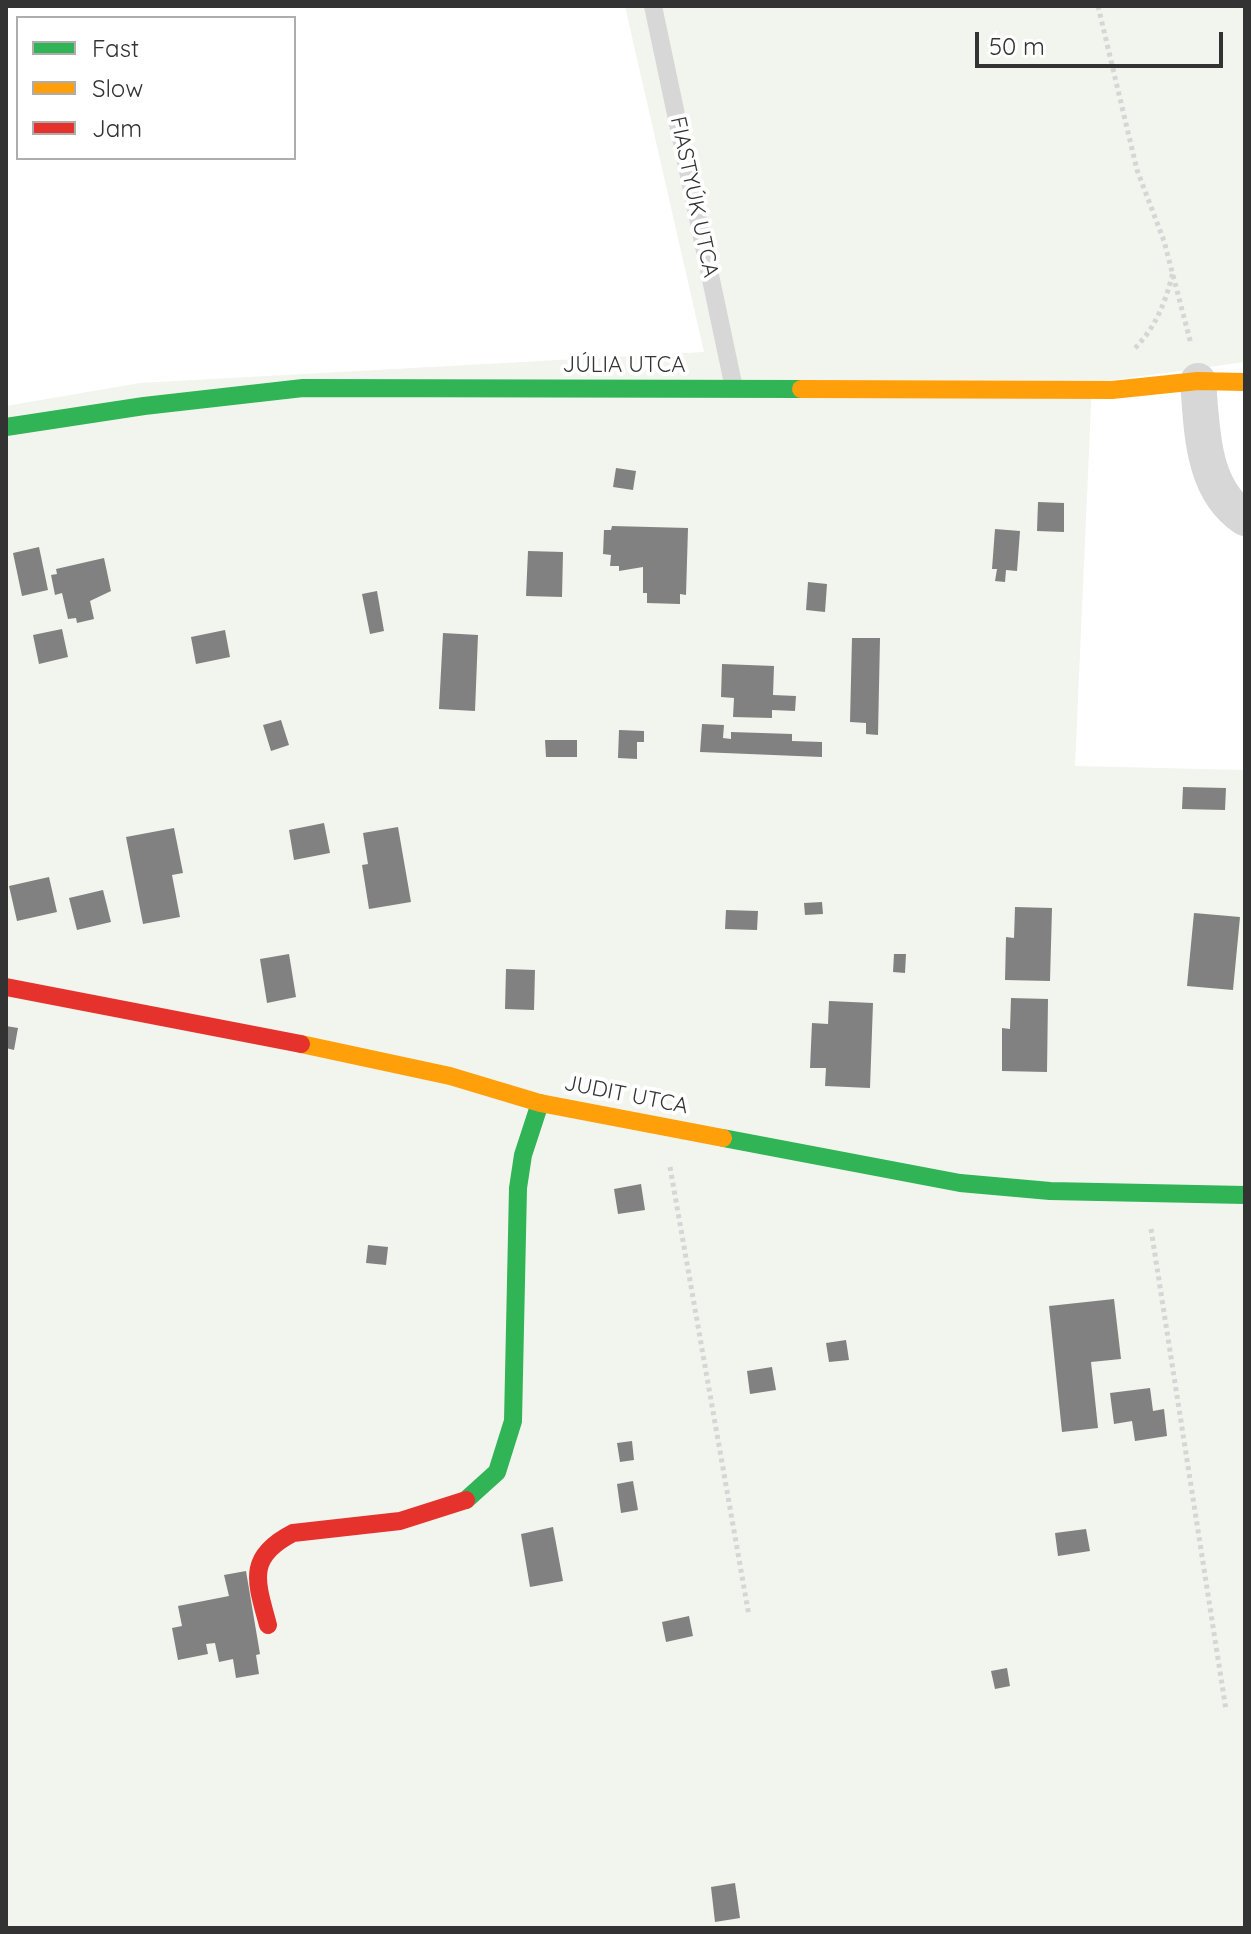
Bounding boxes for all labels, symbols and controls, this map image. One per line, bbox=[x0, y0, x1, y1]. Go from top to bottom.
legend bbox=[16, 16, 296, 160]
scale bar bbox=[979, 16, 1227, 66]
text: 50 m bbox=[989, 31, 1045, 61]
text: Fast bbox=[92, 33, 139, 63]
text: Slow bbox=[92, 73, 143, 103]
text: Jam bbox=[92, 113, 142, 143]
street label: FIASTYÚK UTCA bbox=[664, 114, 724, 280]
street label: JÚLIA UTCA bbox=[563, 352, 685, 378]
street label: JUDIT UTCA bbox=[562, 1070, 690, 1120]

